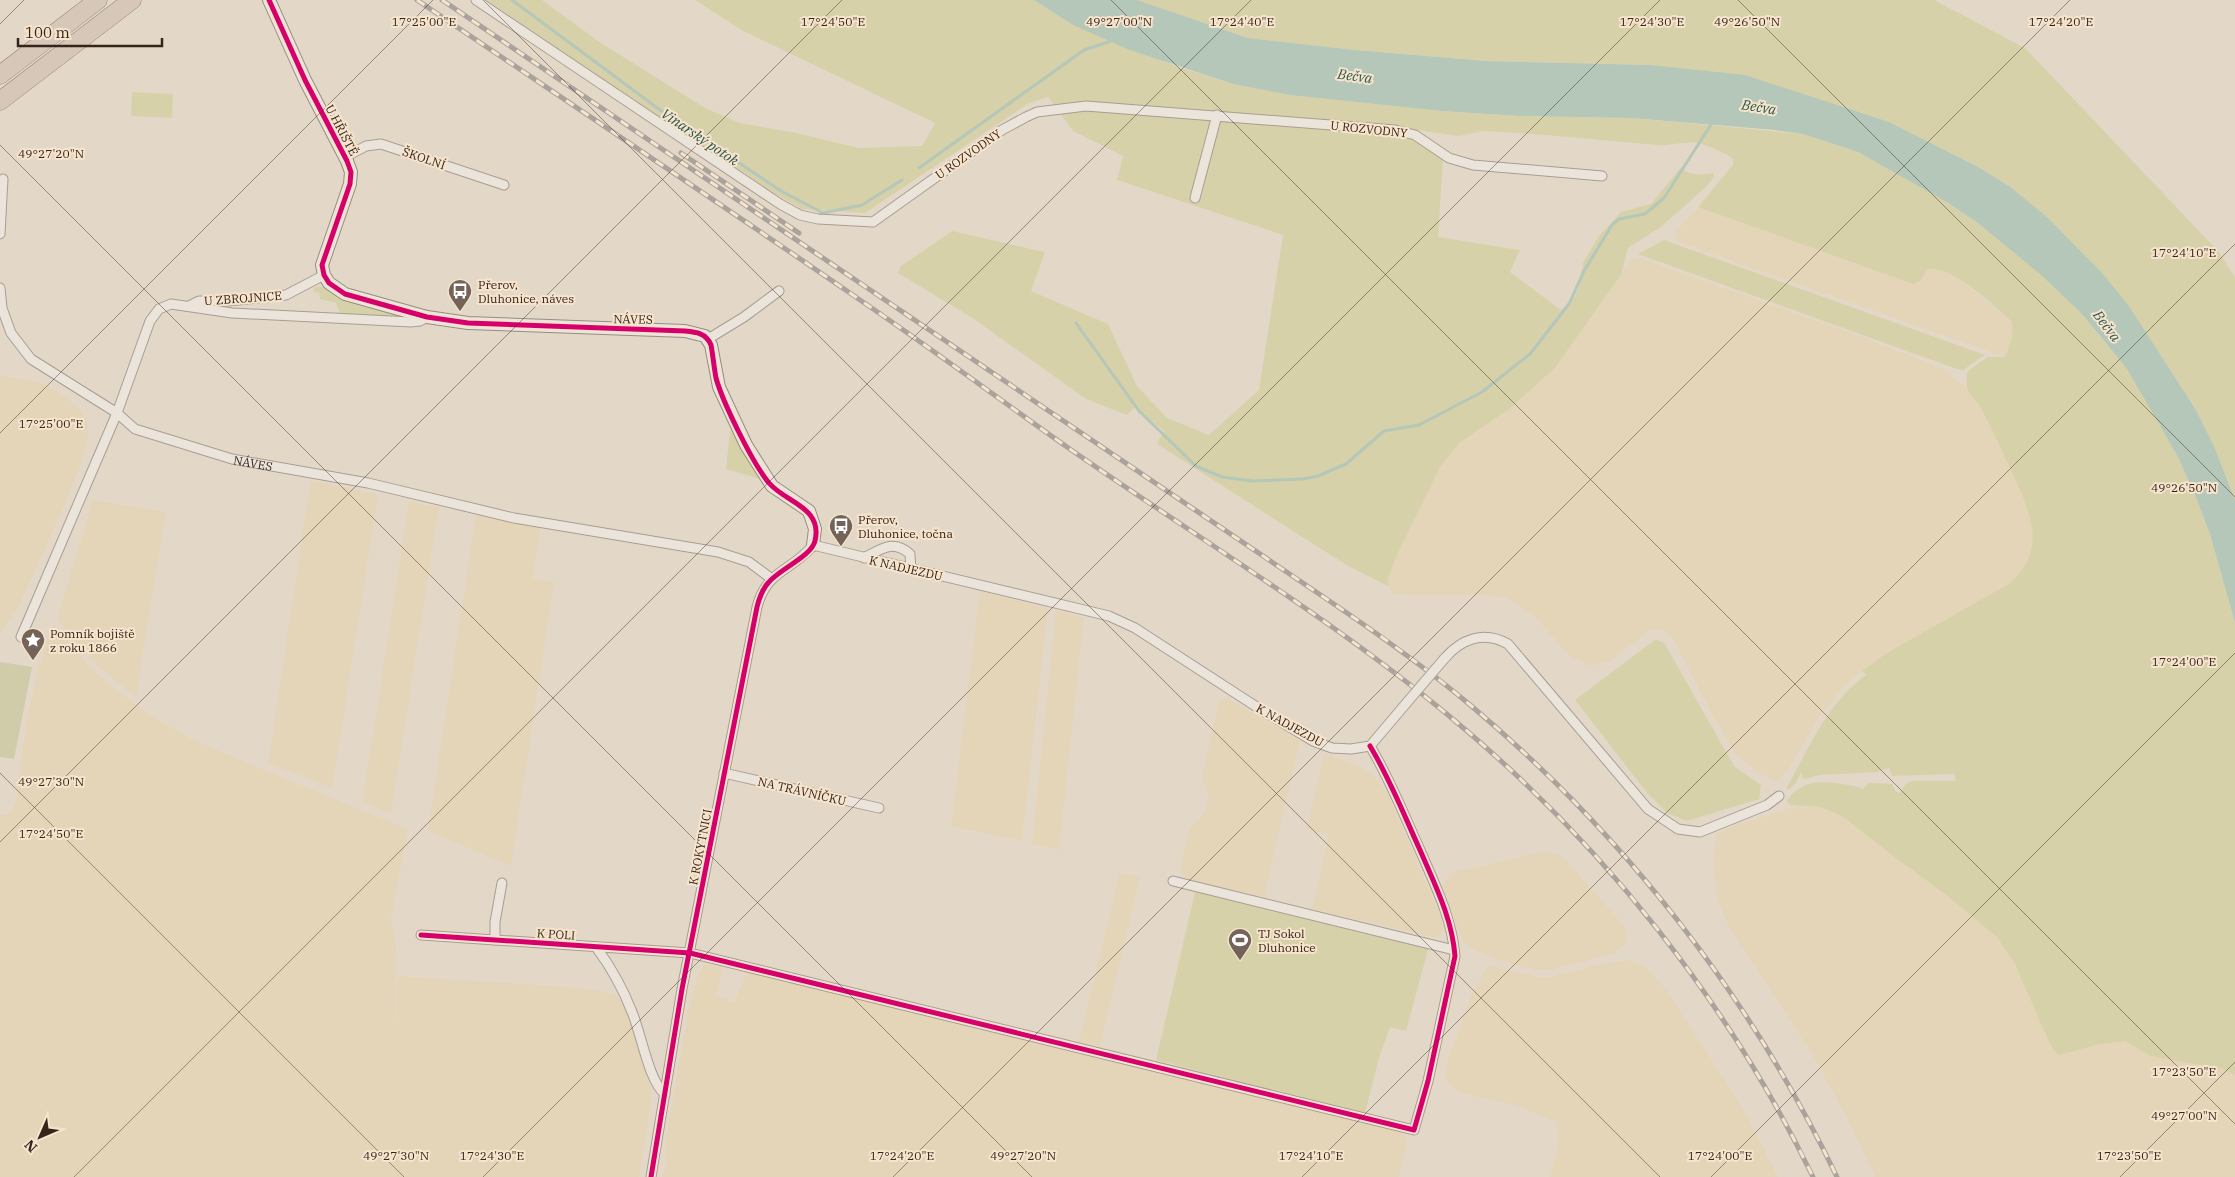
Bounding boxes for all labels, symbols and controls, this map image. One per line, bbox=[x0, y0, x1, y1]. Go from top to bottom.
text: 17°25'00"E bbox=[392, 14, 456, 29]
text: 17°24'50"E bbox=[801, 14, 865, 29]
text: 49°27'00"N bbox=[1086, 14, 1152, 29]
text: 17°24'40"E bbox=[1210, 14, 1274, 29]
text: 17°24'30"E bbox=[1620, 14, 1684, 29]
text: 49°26'50"N bbox=[1714, 14, 1780, 29]
text: 17°24'20"E bbox=[2029, 14, 2093, 29]
scale bar bbox=[18, 15, 161, 47]
text: 100 m bbox=[25, 23, 70, 42]
water label: Bečva bbox=[1336, 65, 1374, 87]
water label: Bečva bbox=[1739, 95, 1778, 119]
street label: U HŘIŠTĚ bbox=[322, 102, 362, 158]
water label: Vinarský potok bbox=[658, 104, 743, 170]
street label: U ROZVODNY bbox=[1330, 117, 1409, 141]
street label: U ROZVODNY bbox=[932, 125, 1004, 182]
street label: ŠKOLNÍ bbox=[401, 144, 447, 172]
text: 49°27'20"N bbox=[18, 146, 84, 161]
text: 17°24'10"E bbox=[2152, 245, 2216, 260]
place label: Přerov, Dluhonice, náves bbox=[478, 277, 574, 306]
bus stop icon: Přerov, Dluhonice, náves bbox=[447, 278, 473, 312]
street label: U ZBROJNICE bbox=[204, 288, 282, 308]
water label: Bečva bbox=[2089, 306, 2125, 346]
street label: NÁVES bbox=[613, 311, 653, 327]
text: 17°25'00"E bbox=[19, 416, 83, 431]
street label: NÁVES bbox=[232, 452, 274, 474]
text: 49°26'50"N bbox=[2151, 480, 2217, 495]
place label: Přerov, Dluhonice, točna bbox=[858, 512, 953, 541]
bus stop icon: Přerov, Dluhonice, točna bbox=[828, 513, 854, 547]
street label: K NADJEZDU bbox=[868, 552, 944, 584]
place label: Pomník bojiště z roku 1866 bbox=[50, 626, 135, 655]
place icon: Pomník bojiště z roku 1866 bbox=[20, 627, 46, 661]
text: 17°24'00"E bbox=[2152, 654, 2216, 669]
street label: K NADJEZDU bbox=[1254, 700, 1327, 750]
text: 49°27'30"N bbox=[18, 774, 84, 789]
street label: NA TRÁVNÍČKU bbox=[756, 774, 848, 809]
street label: K ROKYTNICI bbox=[685, 808, 715, 886]
text: 17°24'50"E bbox=[19, 826, 83, 841]
street label: K POLI bbox=[536, 925, 576, 943]
place label: TJ Sokol Dluhonice bbox=[1258, 926, 1316, 955]
sports icon: TJ Sokol Dluhonice bbox=[1227, 927, 1253, 961]
text: 17°23'50"E bbox=[2152, 1064, 2216, 1079]
text: 49°27'00"N bbox=[2151, 1108, 2217, 1123]
north arrow bbox=[15, 1112, 65, 1162]
text: N bbox=[21, 1136, 41, 1156]
text: 49°27'30"N bbox=[363, 1148, 429, 1163]
text: 17°24'30"E bbox=[460, 1148, 524, 1163]
text: 17°24'20"E bbox=[870, 1148, 934, 1163]
text: 49°27'20"N bbox=[990, 1148, 1056, 1163]
text: 17°24'10"E bbox=[1279, 1148, 1343, 1163]
text: 17°24'00"E bbox=[1688, 1148, 1752, 1163]
text: 17°23'50"E bbox=[2097, 1148, 2161, 1163]

